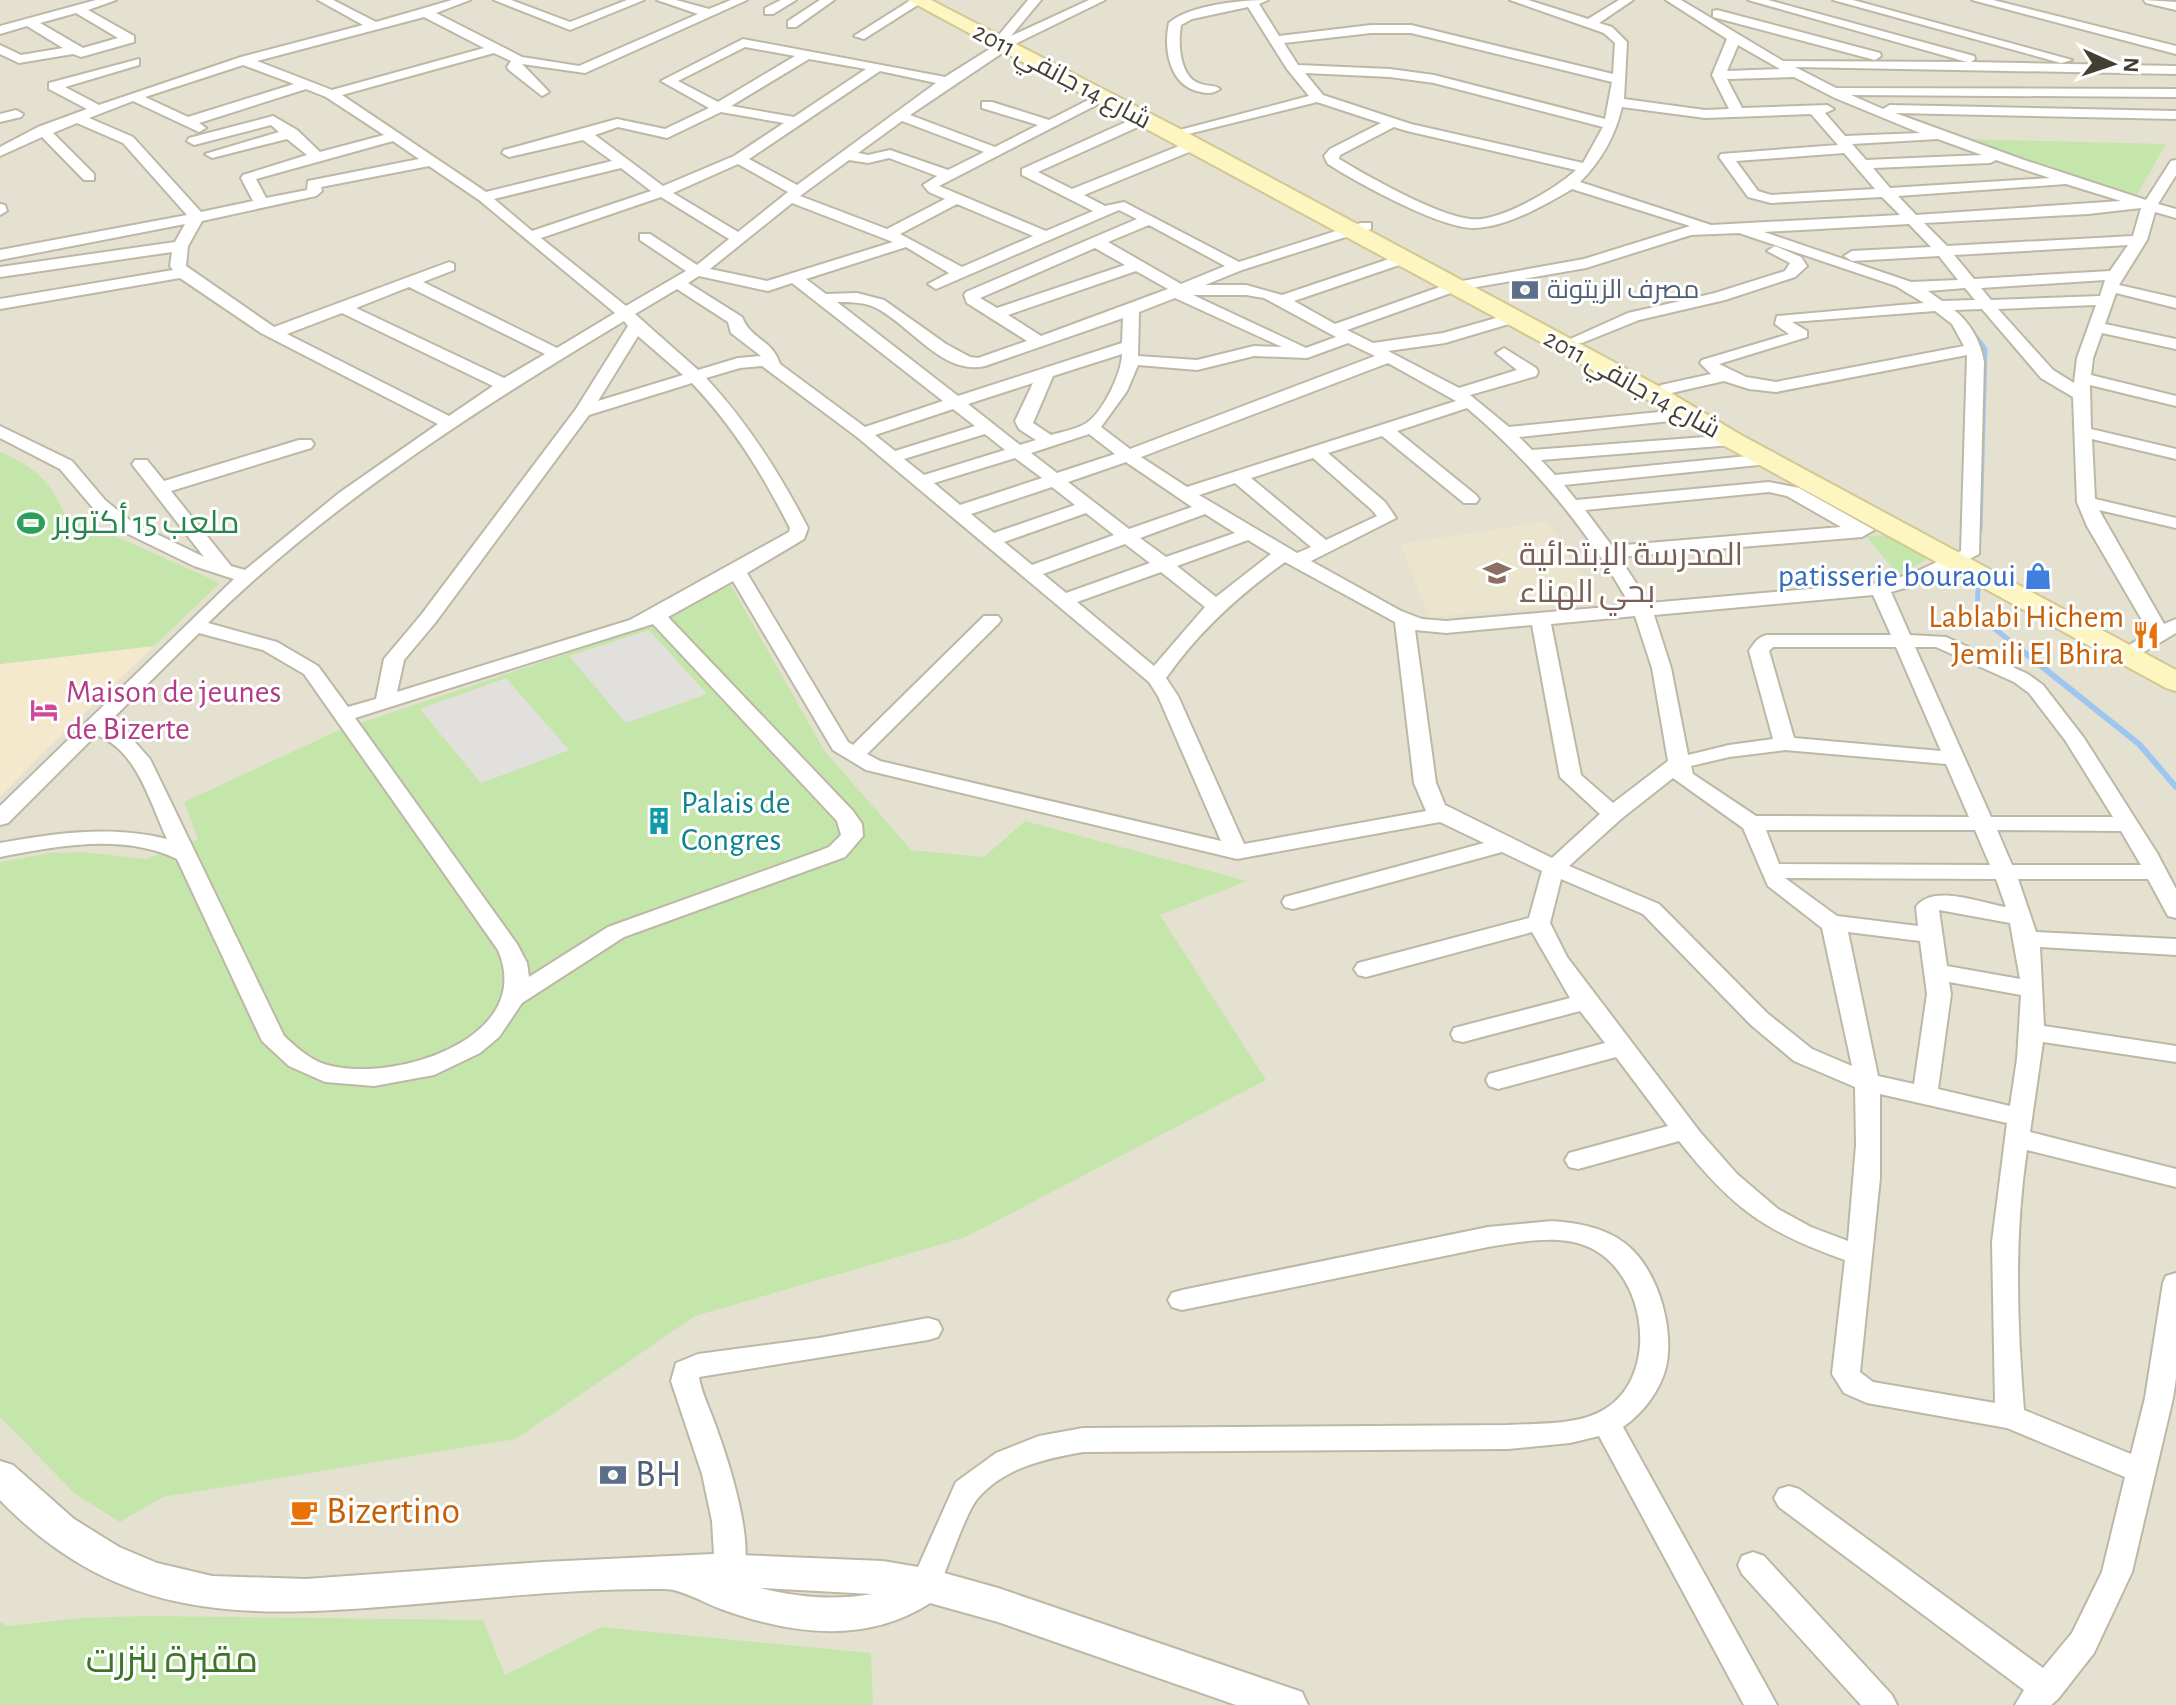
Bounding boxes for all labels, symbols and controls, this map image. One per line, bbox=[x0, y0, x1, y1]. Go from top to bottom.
street label: شارع 14 جانفي 2011 bbox=[966, 18, 1155, 140]
north arrow bbox=[2072, 24, 2152, 104]
text: N bbox=[2120, 57, 2142, 73]
bank icon: مصرف الزيتونة bbox=[1510, 275, 1540, 305]
place label: مصرف الزيتونة bbox=[1547, 277, 1700, 304]
street label: شارع 14 جانفي 2011 bbox=[1536, 325, 1724, 449]
place label: ملعب 15 أكتوبر bbox=[51, 502, 239, 540]
sports icon: ملعب 15 أكتوبر bbox=[16, 508, 46, 538]
place label: المدرسة الإبتدائية بحي الهناء bbox=[1519, 539, 1743, 616]
school or university icon: المدرسة الإبتدائية بحي الهناء bbox=[1482, 558, 1512, 588]
place label: patisserie bouraoui bbox=[1778, 560, 2016, 592]
shop icon: patisserie bouraoui bbox=[2023, 561, 2053, 591]
place label: Lablabi Hichem Jemili El Bhira bbox=[1928, 601, 2124, 670]
restaurant icon: Lablabi Hichem Jemili El Bhira bbox=[2131, 620, 2161, 650]
place label: Maison de jeunes de Bizerte bbox=[66, 676, 281, 745]
hotel icon: Maison de jeunes de Bizerte bbox=[29, 695, 59, 725]
place label: Palais de Congres bbox=[681, 787, 790, 856]
building icon: Palais de Congres bbox=[644, 806, 674, 836]
place label: BH bbox=[635, 1456, 681, 1494]
bank icon: BH bbox=[598, 1460, 628, 1490]
place label: Bizertino bbox=[326, 1493, 460, 1531]
cafe icon: Bizertino bbox=[289, 1497, 319, 1527]
park label: مقبرة بنزرت bbox=[86, 1642, 258, 1681]

